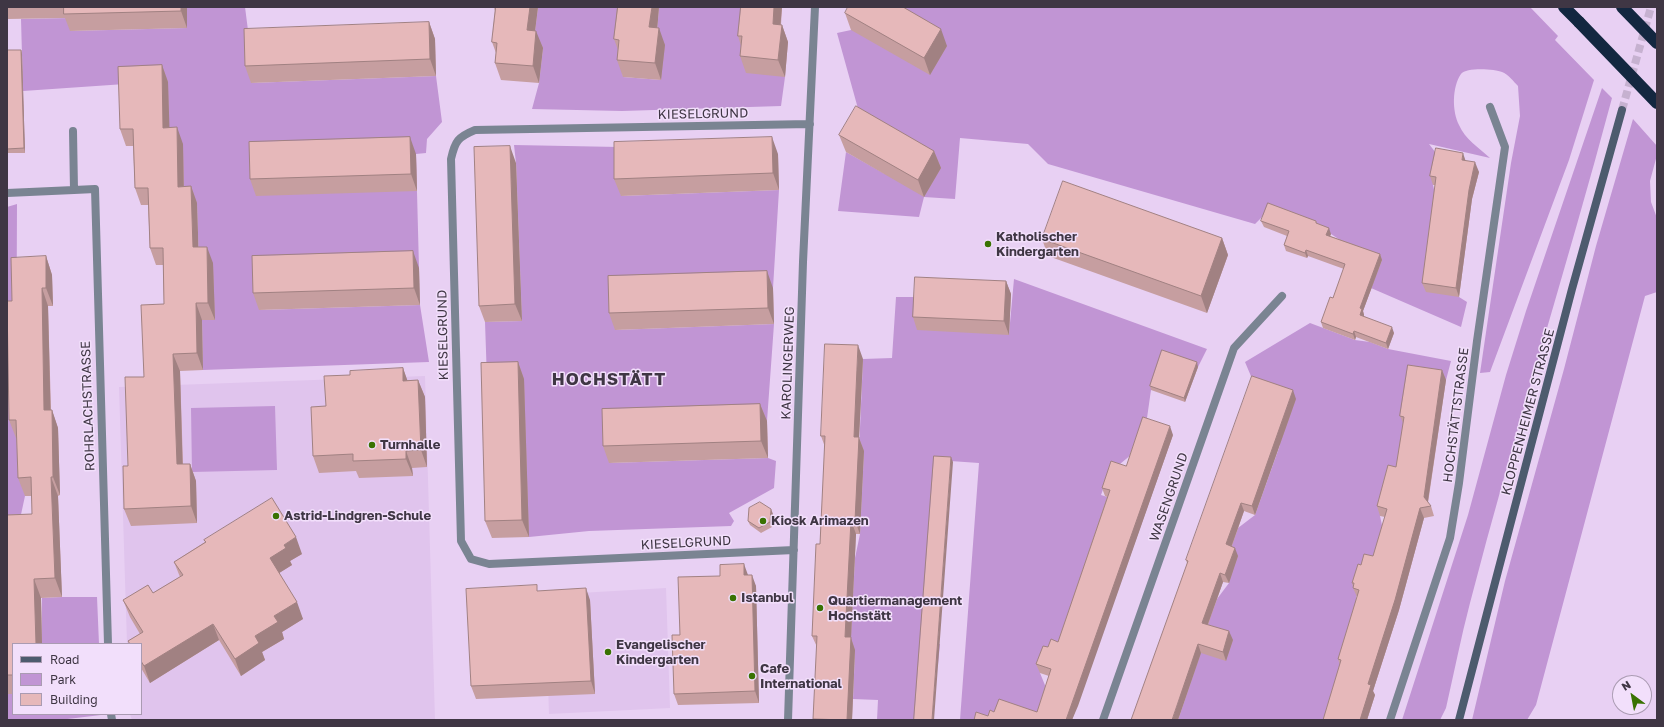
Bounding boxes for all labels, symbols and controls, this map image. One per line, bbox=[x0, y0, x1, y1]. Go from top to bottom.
street label: KIESELGRUND bbox=[658, 105, 748, 123]
place label: Katholischer Kindergarten bbox=[996, 229, 1079, 260]
marker: Katholischer Kindergarten bbox=[983, 239, 993, 249]
street label: KIESELGRUND bbox=[434, 290, 452, 380]
street label: KAROLINGERWEG bbox=[778, 306, 798, 420]
street label: KLOPPENHEIMER STRASSE bbox=[1498, 327, 1558, 497]
street label: ROHRLACHSTRASSE bbox=[78, 341, 98, 471]
street label: HOCHSTÄTTSTRASSE bbox=[1440, 347, 1472, 483]
district label: HOCHSTÄTT bbox=[552, 370, 666, 390]
place label: Turnhalle bbox=[380, 437, 440, 453]
marker: Turnhalle bbox=[367, 440, 377, 450]
street label: WASENGRUND bbox=[1147, 451, 1191, 543]
place label: Astrid-Lindgren-Schule bbox=[284, 508, 431, 524]
marker: Astrid-Lindgren-Schule bbox=[271, 511, 281, 521]
place label: Kiosk Arimazen bbox=[771, 513, 869, 529]
marker: Kiosk Arimazen bbox=[758, 516, 768, 526]
street label: KIESELGRUND bbox=[640, 533, 732, 553]
place label: Istanbul bbox=[741, 590, 793, 606]
marker: Istanbul bbox=[728, 593, 738, 603]
place label: Quartiermanagement Hochstätt bbox=[828, 593, 962, 624]
marker: Quartiermanagement Hochstätt bbox=[815, 603, 825, 613]
place label: Evangelischer Kindergarten bbox=[616, 637, 706, 668]
legend bbox=[12, 643, 142, 715]
marker: Evangelischer Kindergarten bbox=[603, 647, 613, 657]
text: Road bbox=[50, 652, 79, 667]
place label: Cafe International bbox=[760, 661, 842, 692]
marker: Cafe International bbox=[747, 671, 757, 681]
text: Park bbox=[50, 672, 76, 687]
north arrow bbox=[1612, 675, 1652, 715]
text: N bbox=[1619, 678, 1633, 693]
text: Building bbox=[50, 692, 98, 707]

